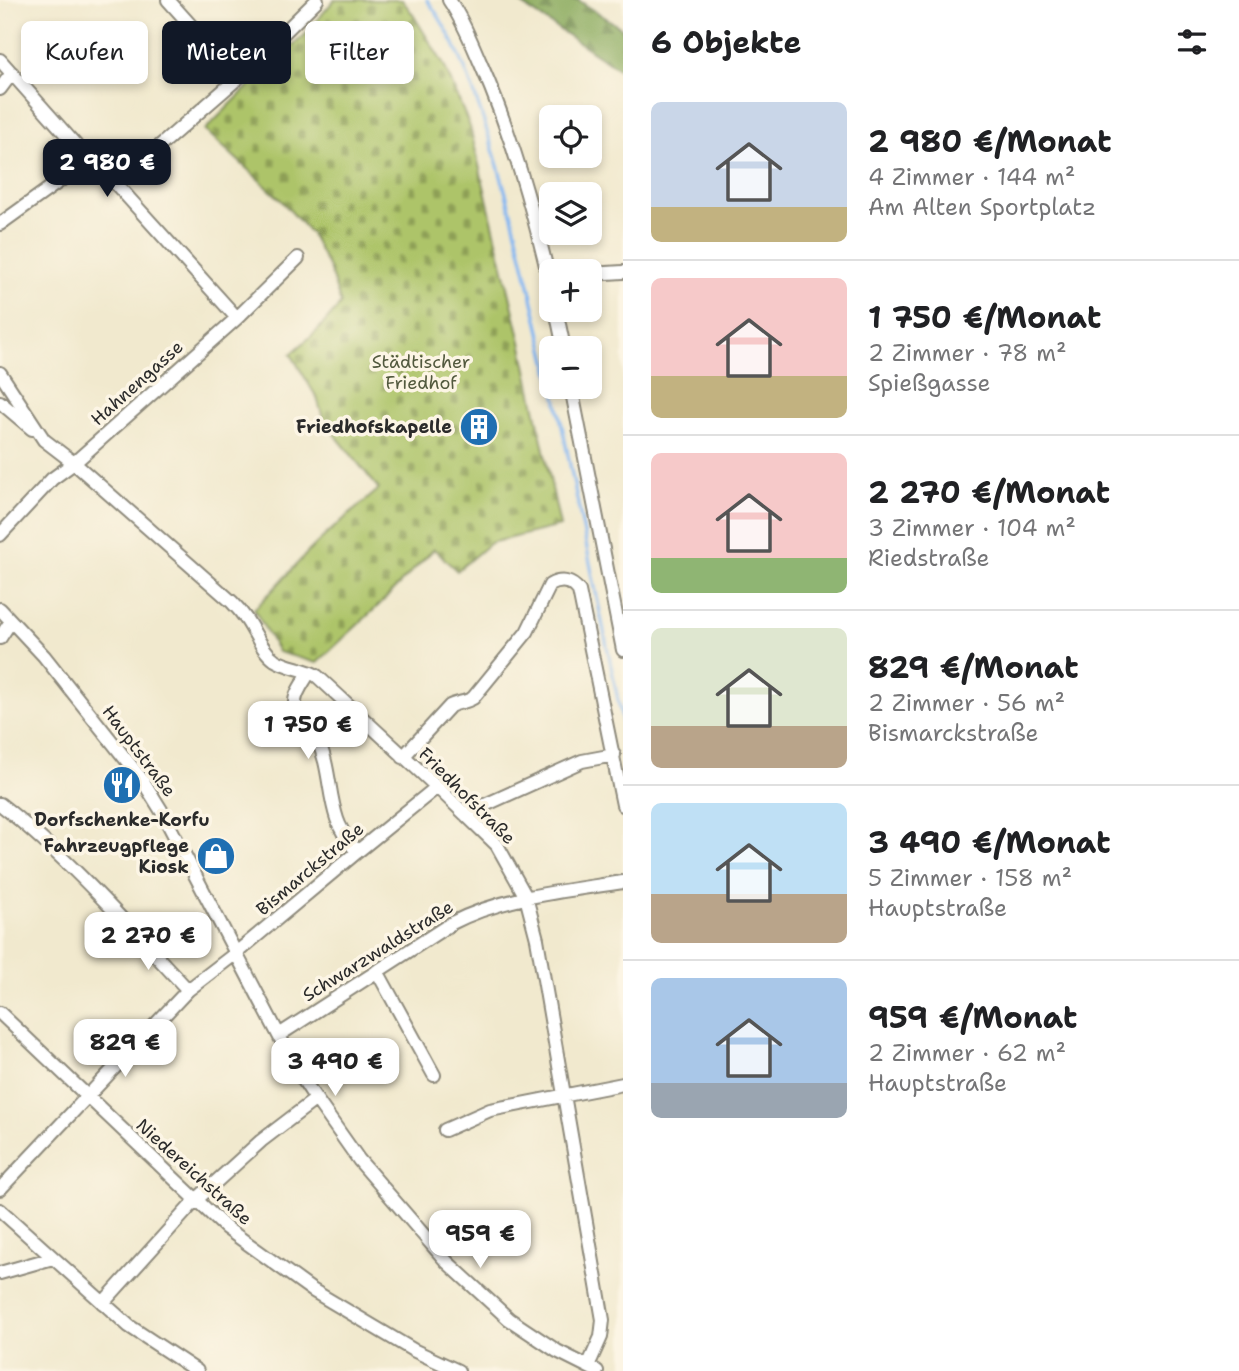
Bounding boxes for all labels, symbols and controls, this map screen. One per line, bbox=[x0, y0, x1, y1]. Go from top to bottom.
chip: Kaufen bbox=[21, 21, 148, 84]
chip: Mieten bbox=[162, 21, 291, 84]
chip: Filter bbox=[305, 21, 414, 84]
text: 6 Objekte bbox=[651, 22, 801, 63]
icon: filters bbox=[1173, 23, 1211, 61]
map controls bbox=[539, 105, 602, 399]
button: locate bbox=[539, 105, 602, 168]
text: 2 980 €/Monat bbox=[868, 121, 1112, 162]
icon: home bbox=[707, 130, 791, 214]
pin: 2 980 € bbox=[42, 140, 172, 199]
text: 2 980 € bbox=[59, 147, 155, 177]
text: 4 Zimmer · 144 m² bbox=[868, 162, 1075, 192]
button: layers bbox=[539, 182, 602, 245]
text: Am Alten Sportplatz bbox=[868, 192, 1096, 222]
button: + bbox=[539, 259, 602, 322]
text: 1 750 €/Monat bbox=[868, 297, 1101, 338]
icon: home bbox=[707, 306, 791, 390]
street label: Hahnengasse bbox=[86, 335, 188, 431]
button: − bbox=[539, 336, 602, 399]
text: 2 Zimmer · 78 m² bbox=[868, 338, 1067, 368]
park label: Städtischer Friedhof bbox=[372, 350, 470, 395]
text: Spießgasse bbox=[868, 368, 991, 398]
building icon: Friedhofskapelle bbox=[458, 406, 500, 448]
place label: Friedhofskapelle bbox=[296, 415, 452, 439]
text: 2 270 €/Monat bbox=[868, 472, 1110, 513]
icon: home bbox=[707, 481, 791, 565]
text: 3 Zimmer · 104 m² bbox=[868, 513, 1076, 543]
text: Riedstraße bbox=[868, 543, 990, 573]
text: 829 €/Monat bbox=[868, 647, 1079, 688]
icon: home bbox=[707, 656, 791, 740]
text: 2 Zimmer · 56 m² bbox=[868, 688, 1065, 718]
street label: Hauptstraße bbox=[97, 700, 181, 802]
pin: 1 750 € bbox=[243, 702, 373, 761]
text: 1 750 € bbox=[264, 709, 352, 739]
text: Bismarckstraße bbox=[868, 718, 1039, 748]
street label: Friedhofstraße bbox=[413, 742, 521, 850]
restaurant icon: Dorfschenke-Korfu bbox=[101, 764, 143, 806]
place label: Dorfschenke-Korfu bbox=[34, 808, 210, 832]
street label: Bismarckstraße bbox=[251, 817, 369, 921]
text: 3 490 €/Monat bbox=[868, 822, 1111, 863]
icon: home bbox=[707, 831, 791, 915]
place label: Fahrzeugpflege Kiosk bbox=[44, 834, 189, 879]
shop icon: Fahrzeugpflege Kiosk bbox=[195, 835, 237, 877]
text: 5 Zimmer · 158 m² bbox=[868, 863, 1072, 893]
text: Hauptstraße bbox=[868, 893, 1007, 923]
street label: Schwarzwaldstraße bbox=[298, 895, 458, 1007]
pin: 2 270 € bbox=[83, 912, 213, 972]
text: 2 270 € bbox=[100, 920, 196, 950]
text: 959 €/Monat bbox=[868, 997, 1077, 1038]
icon: home bbox=[707, 1006, 791, 1090]
pin: 829 € bbox=[76, 1020, 174, 1079]
text: 829 € bbox=[90, 1027, 160, 1057]
pin: 3 490 € bbox=[270, 1038, 400, 1098]
text: 2 Zimmer · 62 m² bbox=[868, 1038, 1066, 1068]
text: 3 490 € bbox=[287, 1046, 383, 1076]
text: Hauptstraße bbox=[868, 1068, 1007, 1098]
street label: Niedereichstraße bbox=[131, 1113, 257, 1231]
pin: 959 € bbox=[431, 1210, 529, 1270]
text: 959 € bbox=[445, 1218, 515, 1248]

